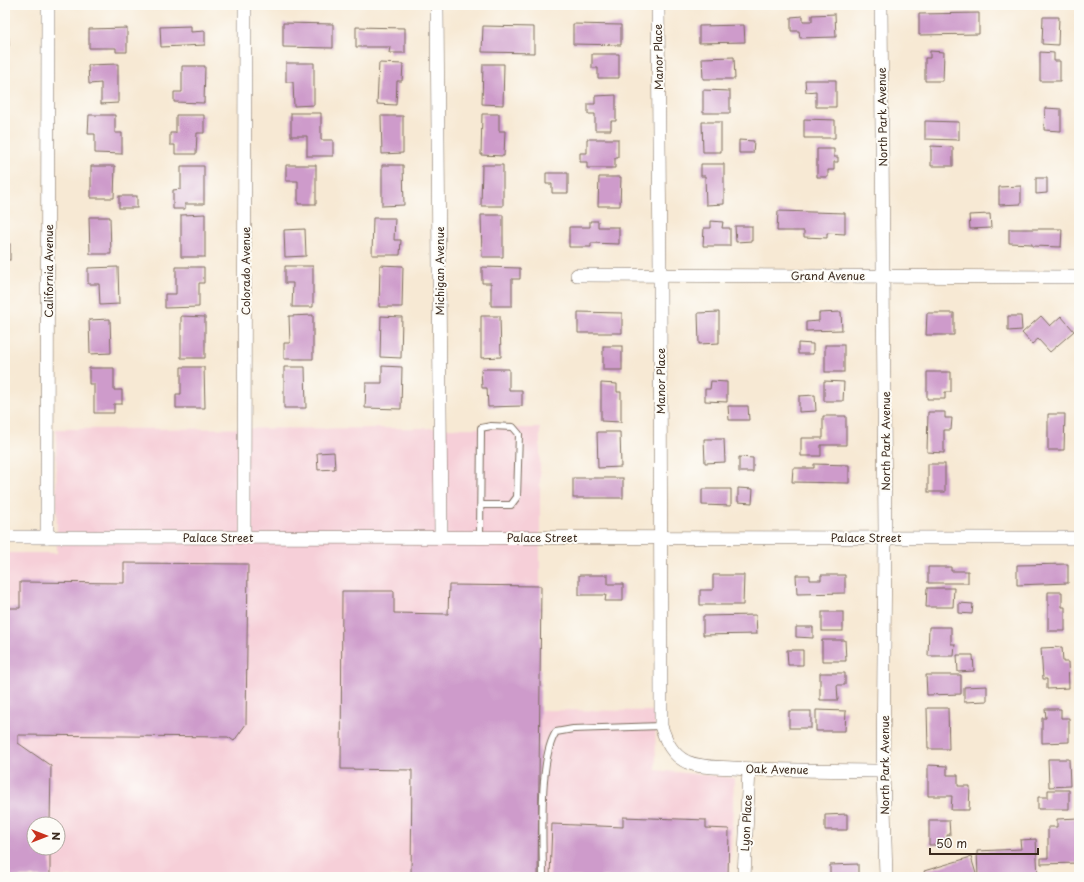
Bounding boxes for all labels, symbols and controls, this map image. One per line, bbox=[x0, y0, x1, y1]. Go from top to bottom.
street label: Manor Place bbox=[649, 24, 667, 90]
street label: North Park Avenue bbox=[873, 67, 891, 167]
street label: California Avenue bbox=[40, 224, 57, 318]
street label: Michigan Avenue bbox=[431, 226, 448, 316]
street label: Colorado Avenue bbox=[237, 227, 254, 315]
street label: Grand Avenue bbox=[791, 267, 865, 284]
street label: Manor Place bbox=[652, 348, 669, 414]
street label: North Park Avenue bbox=[877, 391, 894, 491]
street label: Palace Street bbox=[183, 529, 254, 546]
street label: Palace Street bbox=[507, 529, 578, 546]
street label: Palace Street bbox=[831, 529, 902, 546]
street label: North Park Avenue bbox=[876, 715, 893, 815]
street label: Oak Avenue bbox=[745, 760, 809, 778]
street label: Lyon Place bbox=[736, 794, 756, 852]
north arrow bbox=[26, 816, 66, 856]
scale bar bbox=[930, 830, 1038, 856]
text: N bbox=[48, 832, 65, 841]
text: 50 m bbox=[936, 834, 967, 852]

